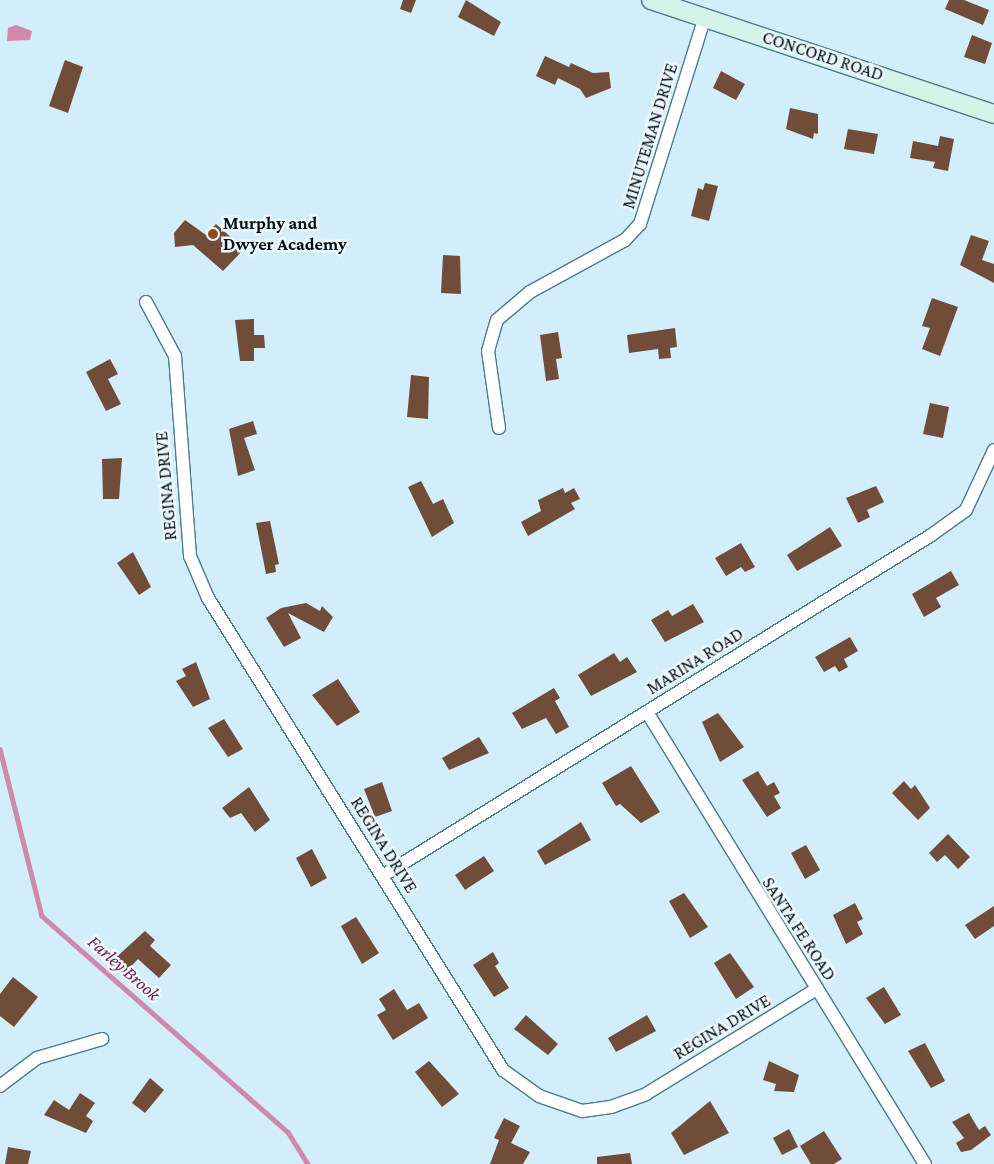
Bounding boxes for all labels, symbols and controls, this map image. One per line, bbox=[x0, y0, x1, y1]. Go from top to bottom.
street label: CONCORD ROAD bbox=[760, 26, 886, 86]
street label: MINUTEMAN DRIVE bbox=[618, 60, 682, 212]
place label: Murphy and Dwyer Academy bbox=[223, 213, 347, 255]
marker: Murphy and Dwyer Academy bbox=[207, 228, 219, 240]
street label: REGINA DRIVE bbox=[150, 431, 182, 541]
street label: MARINA ROAD bbox=[643, 623, 747, 699]
street label: REGINA DRIVE bbox=[346, 793, 422, 897]
street label: SANTA FE ROAD bbox=[757, 873, 841, 985]
water label: Farley Brook bbox=[83, 930, 165, 1006]
street label: REGINA DRIVE bbox=[670, 990, 774, 1064]

